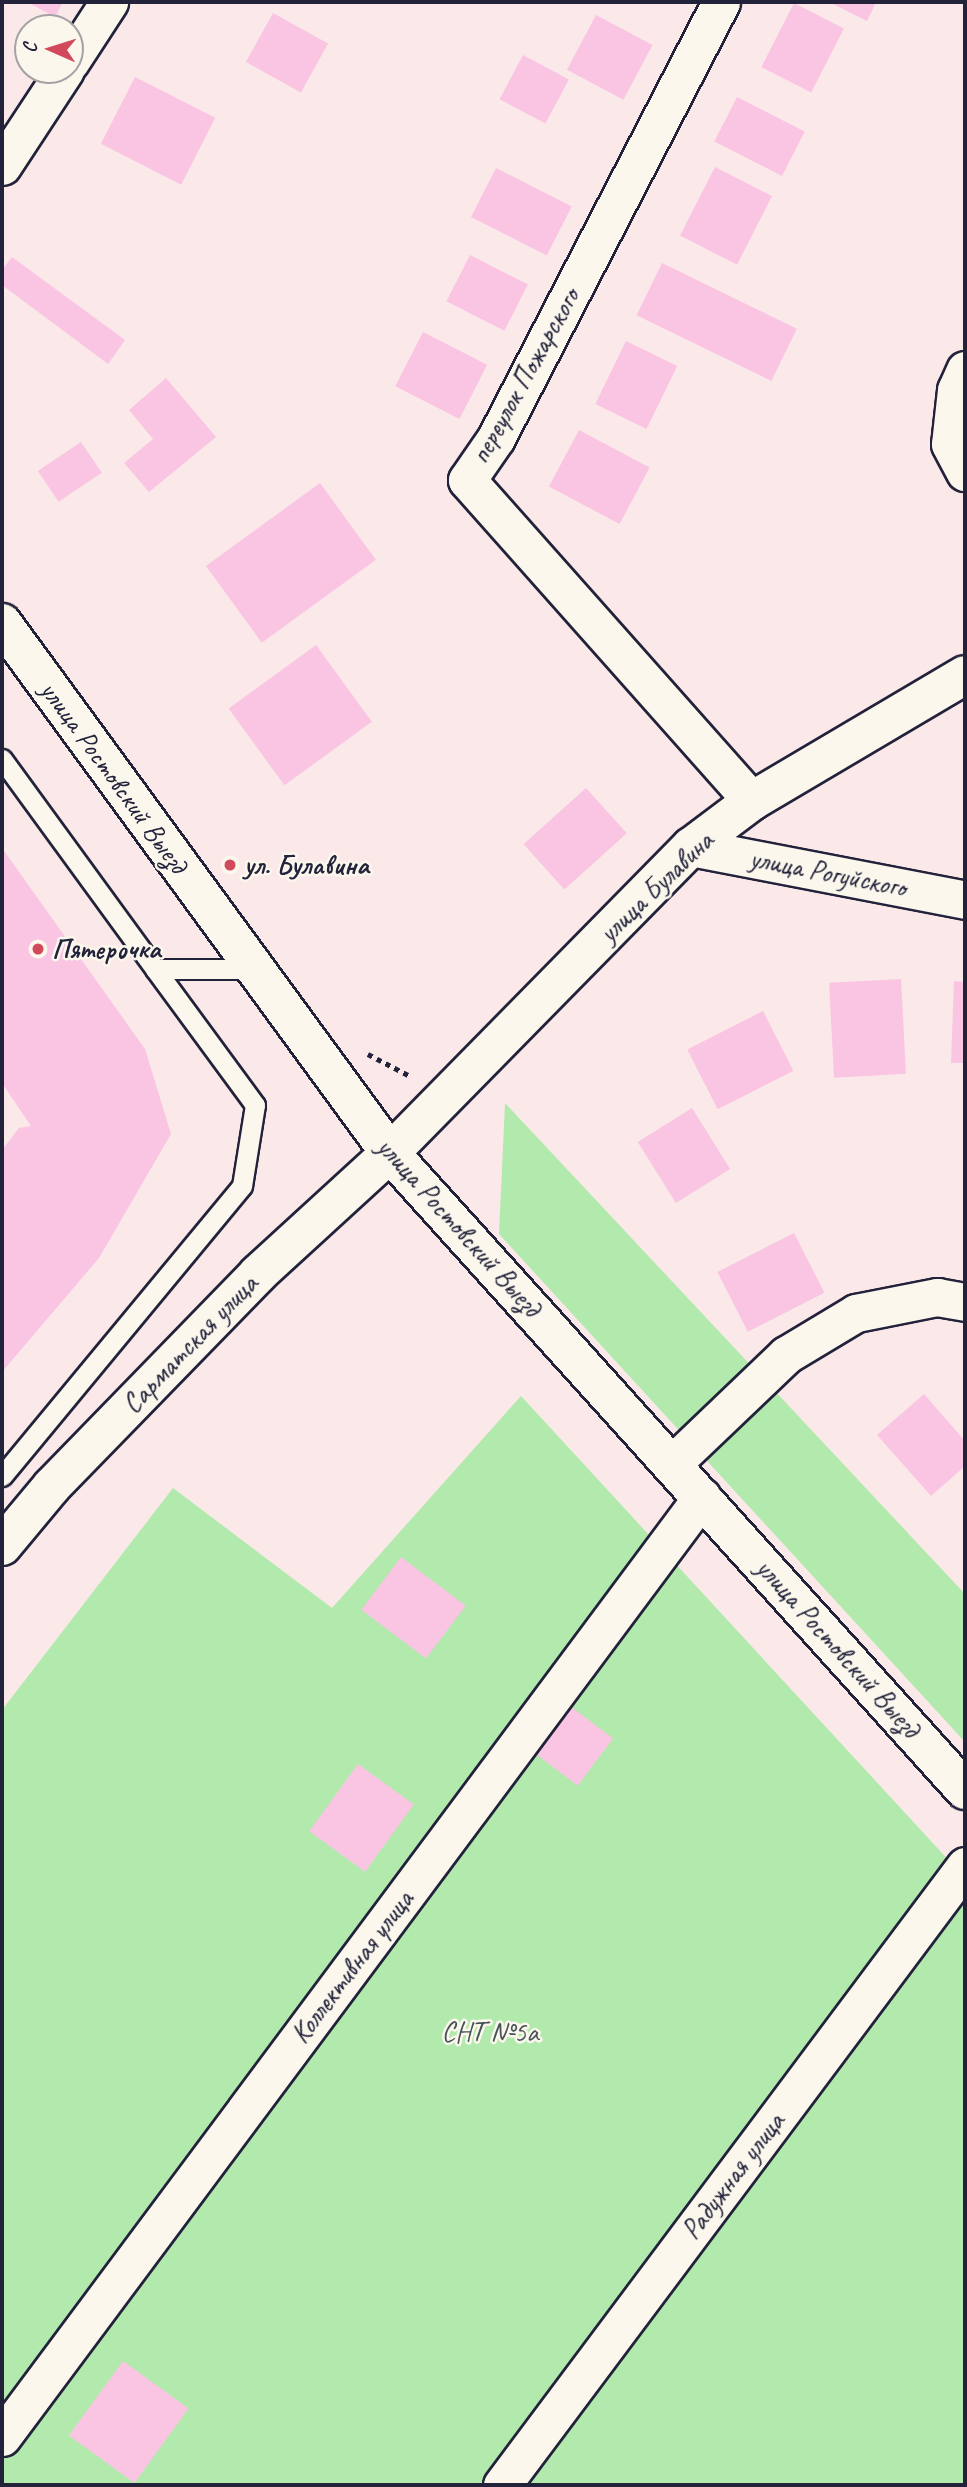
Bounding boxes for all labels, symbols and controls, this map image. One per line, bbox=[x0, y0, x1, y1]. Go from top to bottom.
north arrow bbox=[14, 14, 84, 84]
text: С bbox=[18, 43, 42, 53]
street label: переулок Пожарского bbox=[463, 282, 587, 470]
street label: улица Ростовский Выезд bbox=[32, 673, 196, 881]
street label: улица Булавина bbox=[591, 824, 721, 950]
street label: улица Рогуйского bbox=[747, 841, 909, 905]
place label: ул. Булавина bbox=[244, 848, 369, 882]
marker: ул. Булавина bbox=[222, 857, 238, 873]
place label: Пятерочка bbox=[52, 932, 161, 966]
marker: Пятерочка bbox=[30, 941, 46, 957]
street label: улица Ростовский Выезд bbox=[369, 1130, 549, 1324]
street label: Сарматская улица bbox=[115, 1267, 265, 1421]
street label: улица Ростовский Выезд bbox=[748, 1551, 928, 1745]
street label: Коллективная улица bbox=[283, 1883, 421, 2051]
park label: СНТ №5а bbox=[442, 2015, 538, 2049]
street label: Радужная улица bbox=[674, 2105, 792, 2247]

